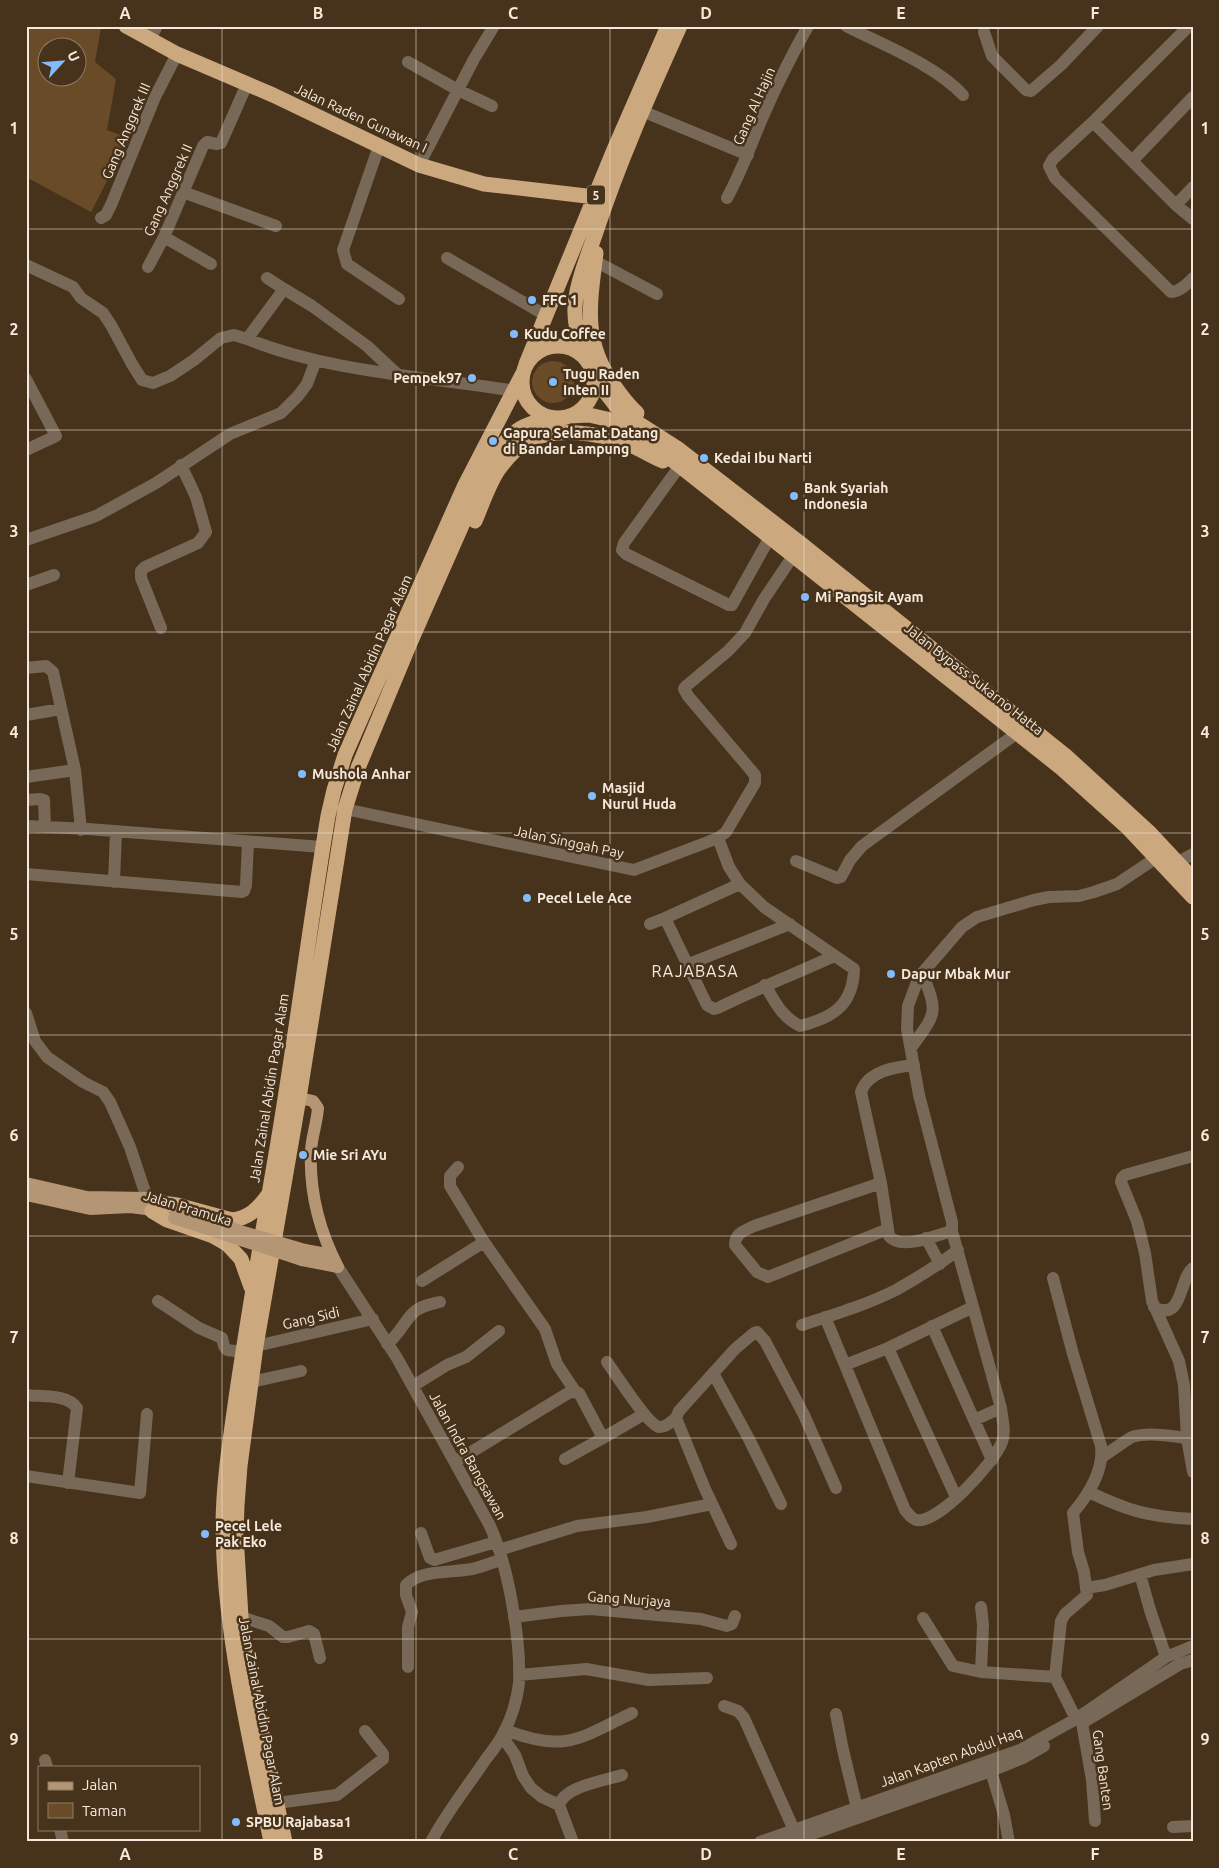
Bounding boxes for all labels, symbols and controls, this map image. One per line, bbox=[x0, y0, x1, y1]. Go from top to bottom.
text: A bbox=[119, 4, 131, 22]
text: B bbox=[313, 4, 323, 22]
text: C bbox=[508, 4, 518, 22]
text: D bbox=[700, 4, 712, 22]
text: E bbox=[896, 4, 906, 22]
text: F bbox=[1091, 4, 1100, 22]
north arrow bbox=[38, 38, 88, 88]
text: U bbox=[64, 48, 83, 64]
street label: Gang Al Hajin bbox=[730, 65, 778, 147]
street label: Gang Anggrek III bbox=[99, 80, 153, 182]
street label: Jalan Raden Gunawan I bbox=[292, 80, 430, 156]
text: 1 bbox=[9, 119, 19, 137]
text: 1 bbox=[1200, 119, 1210, 137]
street label: Gang Anggrek II bbox=[140, 141, 196, 239]
road number: 5 bbox=[587, 186, 605, 204]
place label: FFC 1 bbox=[542, 292, 578, 308]
marker: FFC 1 bbox=[526, 294, 538, 306]
text: 2 bbox=[9, 320, 19, 338]
text: 2 bbox=[1200, 320, 1210, 338]
place label: Kudu Coffee bbox=[524, 326, 606, 342]
marker: Kudu Coffee bbox=[508, 328, 520, 340]
place label: Tugu Raden Inten II bbox=[563, 366, 640, 398]
place label: Pempek97 bbox=[393, 370, 462, 386]
marker: Pempek97 bbox=[466, 372, 478, 384]
marker: Tugu Raden Inten II bbox=[547, 376, 559, 388]
place label: Gapura Selamat Datang di Bandar Lampung bbox=[503, 425, 658, 457]
marker: Gapura Selamat Datang di Bandar Lampung bbox=[487, 435, 499, 447]
place label: Kedai Ibu Narti bbox=[714, 450, 812, 466]
marker: Kedai Ibu Narti bbox=[698, 452, 710, 464]
place label: Bank Syariah Indonesia bbox=[804, 480, 888, 512]
marker: Bank Syariah Indonesia bbox=[788, 490, 800, 502]
text: 3 bbox=[9, 522, 19, 540]
text: 3 bbox=[1200, 522, 1210, 540]
street label: Jalan Zainal Abidin Pagar Alam bbox=[323, 572, 415, 754]
place label: Mi Pangsit Ayam bbox=[815, 589, 924, 605]
marker: Mi Pangsit Ayam bbox=[799, 591, 811, 603]
street label: Jalan Bypass Sukarno Hatta bbox=[901, 620, 1047, 738]
text: 4 bbox=[9, 723, 19, 741]
text: 4 bbox=[1200, 723, 1210, 741]
place label: Mushola Anhar bbox=[312, 766, 411, 782]
marker: Mushola Anhar bbox=[296, 768, 308, 780]
place label: Masjid Nurul Huda bbox=[602, 780, 676, 812]
marker: Masjid Nurul Huda bbox=[586, 790, 598, 802]
street label: Jalan Singgah Pay bbox=[513, 823, 625, 861]
place label: Pecel Lele Ace bbox=[537, 890, 632, 906]
marker: Pecel Lele Ace bbox=[521, 892, 533, 904]
text: 5 bbox=[9, 925, 19, 943]
text: 5 bbox=[1200, 925, 1210, 943]
district label: RAJABASA bbox=[651, 962, 739, 980]
place label: Dapur Mbak Mur bbox=[901, 966, 1011, 982]
marker: Dapur Mbak Mur bbox=[885, 968, 897, 980]
street label: Jalan Zainal Abidin Pagar Alam bbox=[246, 992, 292, 1184]
text: 6 bbox=[9, 1126, 19, 1144]
text: 6 bbox=[1200, 1126, 1210, 1144]
place label: Mie Sri AYu bbox=[313, 1147, 387, 1163]
marker: Mie Sri AYu bbox=[297, 1149, 309, 1161]
street label: Jalan Pramuka bbox=[142, 1187, 234, 1229]
street label: Gang Sidi bbox=[281, 1304, 341, 1332]
text: 7 bbox=[9, 1328, 19, 1346]
text: 7 bbox=[1200, 1328, 1210, 1346]
street label: Jalan Indra Bangsawan bbox=[426, 1390, 510, 1522]
place label: Pecel Lele Pak Eko bbox=[215, 1518, 282, 1550]
marker: Pecel Lele Pak Eko bbox=[199, 1528, 211, 1540]
text: 8 bbox=[9, 1529, 19, 1547]
text: 8 bbox=[1200, 1529, 1210, 1547]
street label: Gang Nurjaya bbox=[587, 1588, 671, 1610]
street label: Jalan Zainal Abidin Pagar Alam bbox=[236, 1615, 288, 1807]
street label: Jalan Kapten Abdul Haq bbox=[878, 1724, 1024, 1790]
street label: Gang Banten bbox=[1089, 1729, 1117, 1811]
text: 9 bbox=[9, 1730, 19, 1748]
text: 9 bbox=[1200, 1730, 1210, 1748]
legend bbox=[38, 1766, 200, 1830]
text: Jalan bbox=[82, 1776, 117, 1793]
text: Taman bbox=[82, 1802, 127, 1819]
place label: SPBU Rajabasa1 bbox=[246, 1814, 352, 1830]
marker: SPBU Rajabasa1 bbox=[230, 1816, 242, 1828]
text: A bbox=[119, 1845, 131, 1863]
text: B bbox=[313, 1845, 323, 1863]
text: C bbox=[508, 1845, 518, 1863]
text: D bbox=[700, 1845, 712, 1863]
text: E bbox=[896, 1845, 906, 1863]
text: F bbox=[1091, 1845, 1100, 1863]

